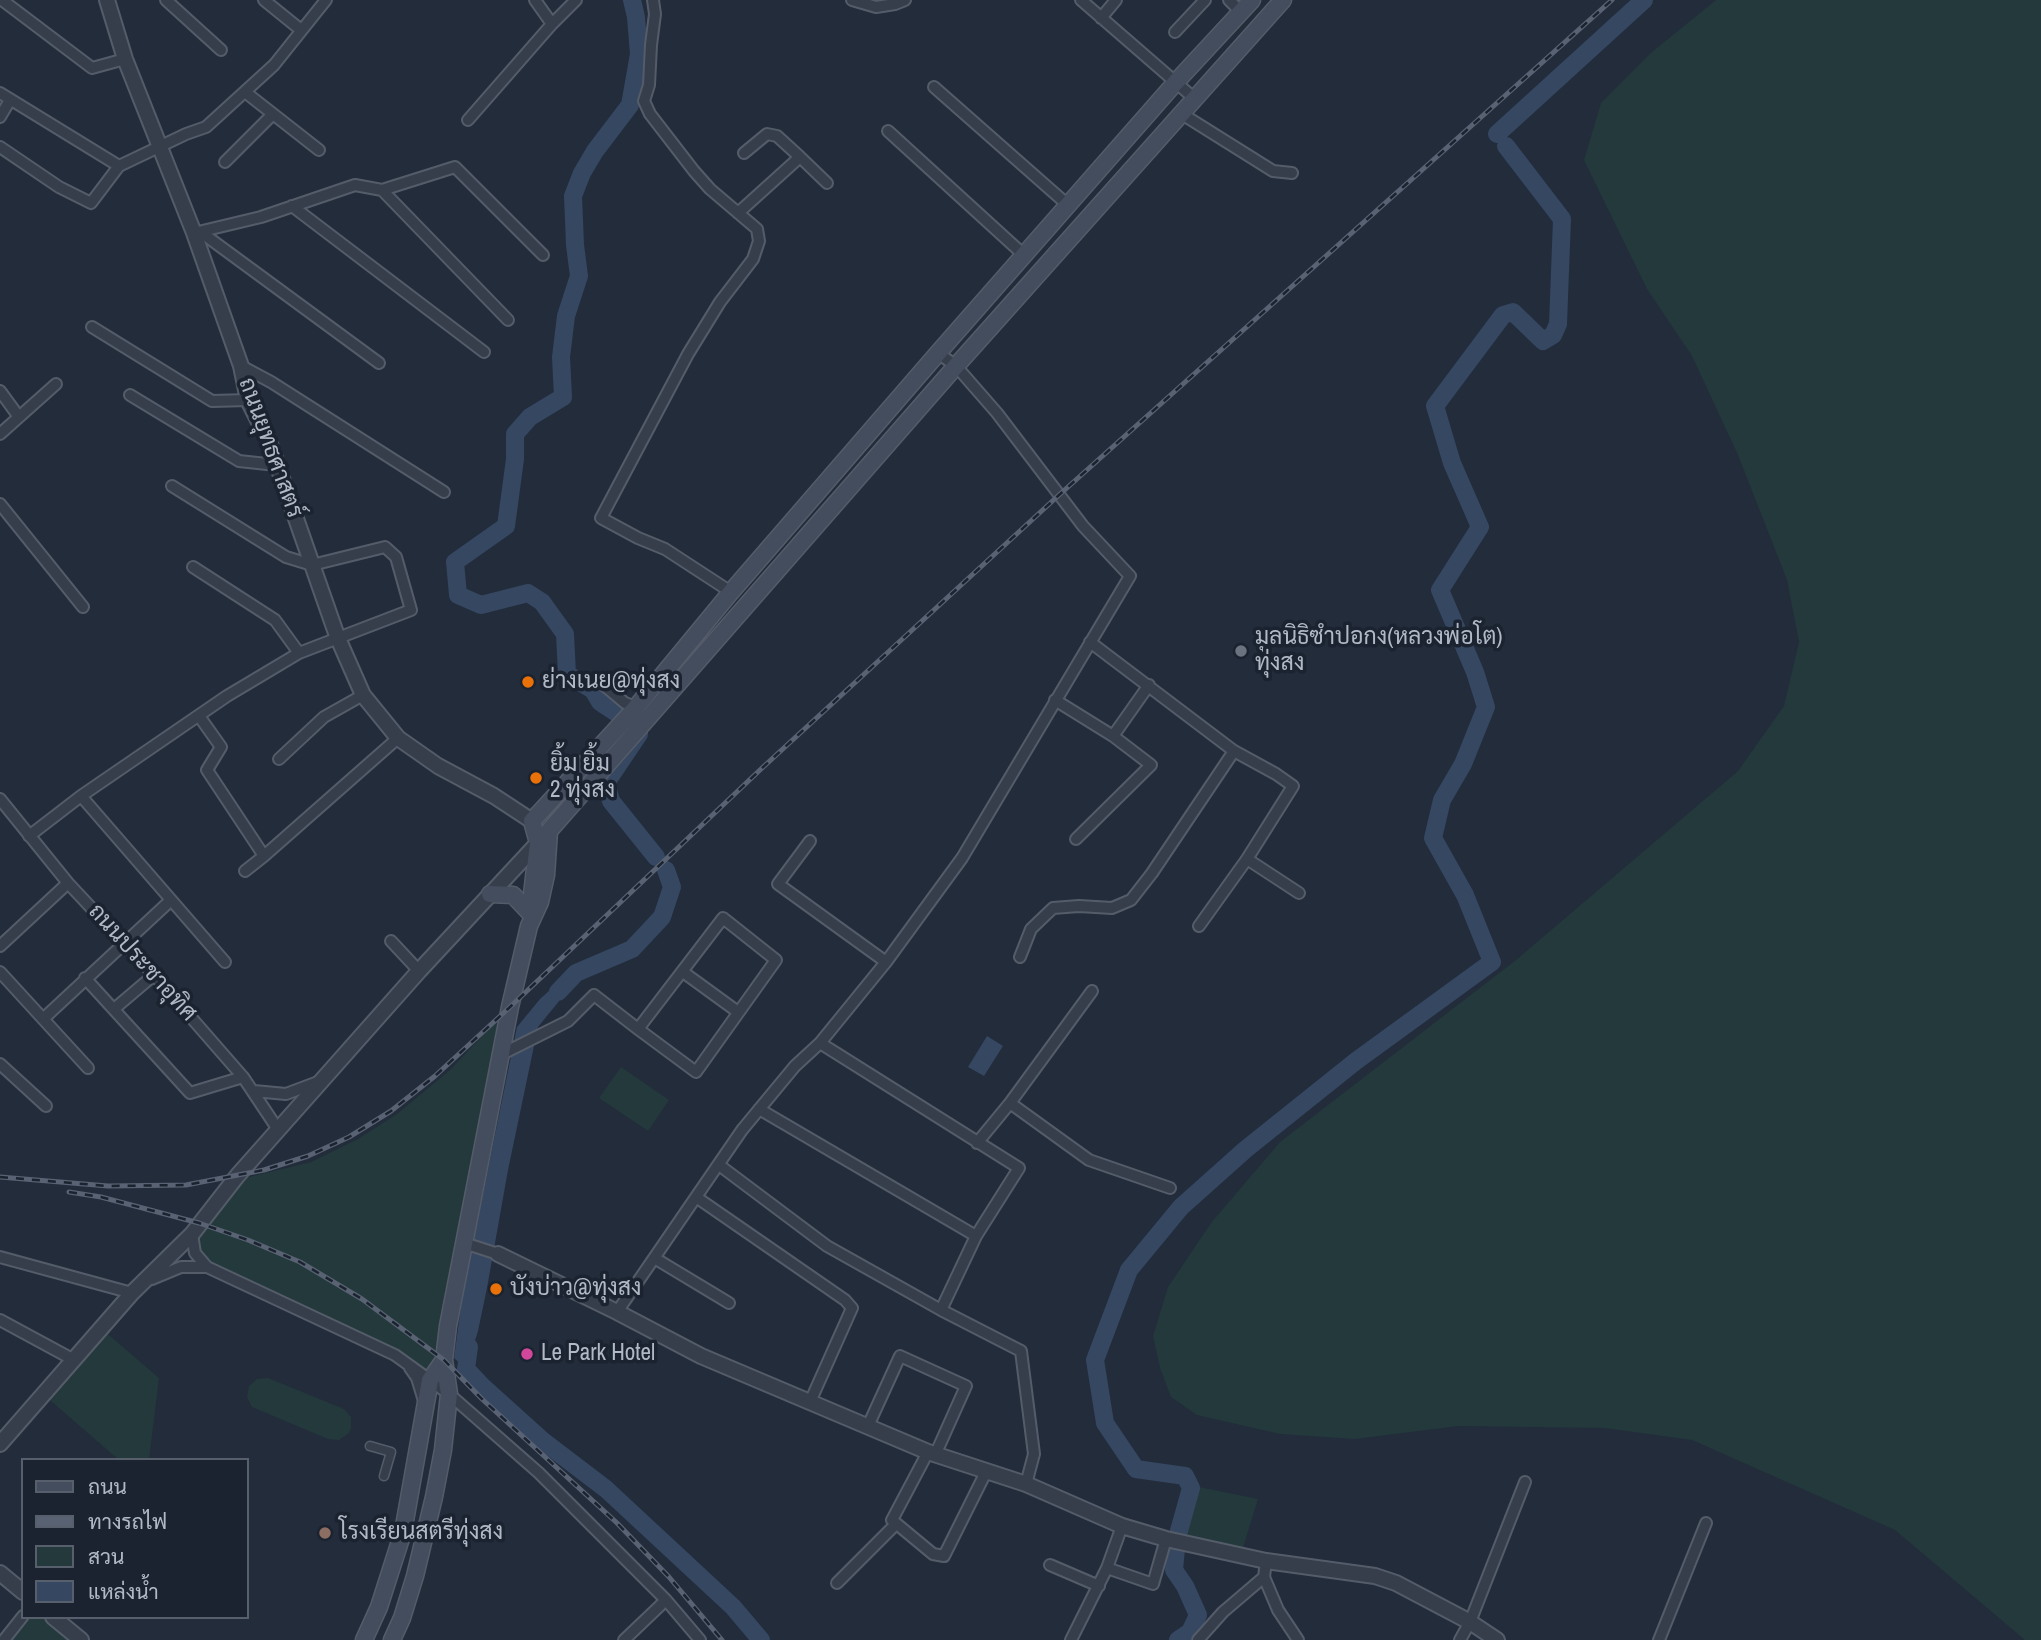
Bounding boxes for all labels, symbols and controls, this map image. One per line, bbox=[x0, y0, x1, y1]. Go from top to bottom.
street label: ถนนยุทธศาสตร์ bbox=[232, 374, 308, 522]
place label: มูลนิธิซำปอกง(หลวงพ่อโต) ทุ่งสง bbox=[1255, 624, 1503, 678]
marker: มูลนิธิซำปอกง(หลวงพ่อโต) ทุ่งสง bbox=[1233, 643, 1249, 659]
place label: ย่างเนย@ทุ่งสง bbox=[542, 668, 680, 696]
marker: ย่างเนย@ทุ่งสง bbox=[520, 674, 536, 690]
place label: ยิ้ม ยิ้ม 2 ทุ่งสง bbox=[550, 751, 615, 805]
marker: ยิ้ม ยิ้ม 2 ทุ่งสง bbox=[528, 770, 544, 786]
street label: ถนนประชาอุทิศ bbox=[82, 899, 202, 1027]
place label: บังบ่าว@ทุ่งสง bbox=[510, 1275, 642, 1303]
marker: บังบ่าว@ทุ่งสง bbox=[488, 1281, 504, 1297]
place label: Le Park Hotel bbox=[541, 1340, 655, 1368]
marker: Le Park Hotel bbox=[519, 1346, 535, 1362]
legend bbox=[21, 1458, 248, 1619]
text: ถนน bbox=[88, 1472, 127, 1501]
text: ทางรถไฟ bbox=[88, 1507, 167, 1536]
place label: โรงเรียนสตรีทุ่งสง bbox=[339, 1519, 503, 1547]
marker: โรงเรียนสตรีทุ่งสง bbox=[317, 1525, 333, 1541]
text: สวน bbox=[88, 1542, 124, 1571]
text: แหล่งน้ำ bbox=[88, 1577, 159, 1606]

